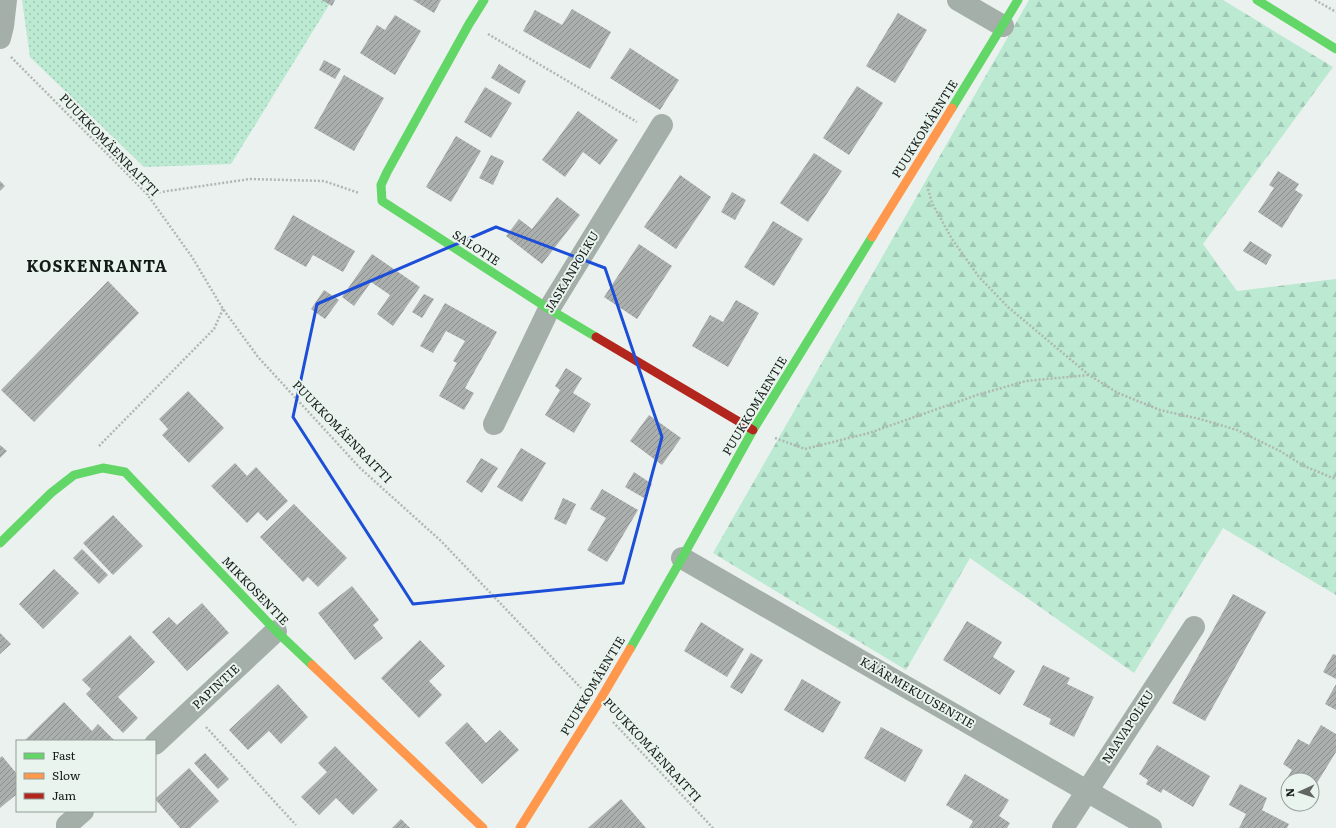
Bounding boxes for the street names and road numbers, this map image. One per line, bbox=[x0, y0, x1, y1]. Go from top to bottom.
street label: PUUKKOMÄENTIE bbox=[887, 75, 962, 181]
street label: PUUKKOMÄENRAITTI bbox=[56, 89, 164, 200]
street label: SALOTIE bbox=[449, 225, 504, 269]
street label: JASKANPOLKU bbox=[540, 227, 603, 316]
street label: PUUKKOMÄENTIE bbox=[717, 352, 791, 459]
street label: PUUKKOMÄENRAITTI bbox=[289, 376, 397, 487]
street label: MIKKOSENTIE bbox=[218, 552, 294, 629]
street label: PUUKKOMÄENTIE bbox=[555, 632, 629, 739]
street label: KÄÄRMEKUUSENTIE bbox=[857, 652, 978, 732]
street label: PAPINTIE bbox=[188, 659, 243, 713]
street label: NAAVAPOLKU bbox=[1097, 686, 1158, 767]
street label: PUUKKOMÄENRAITTI bbox=[600, 693, 706, 806]

